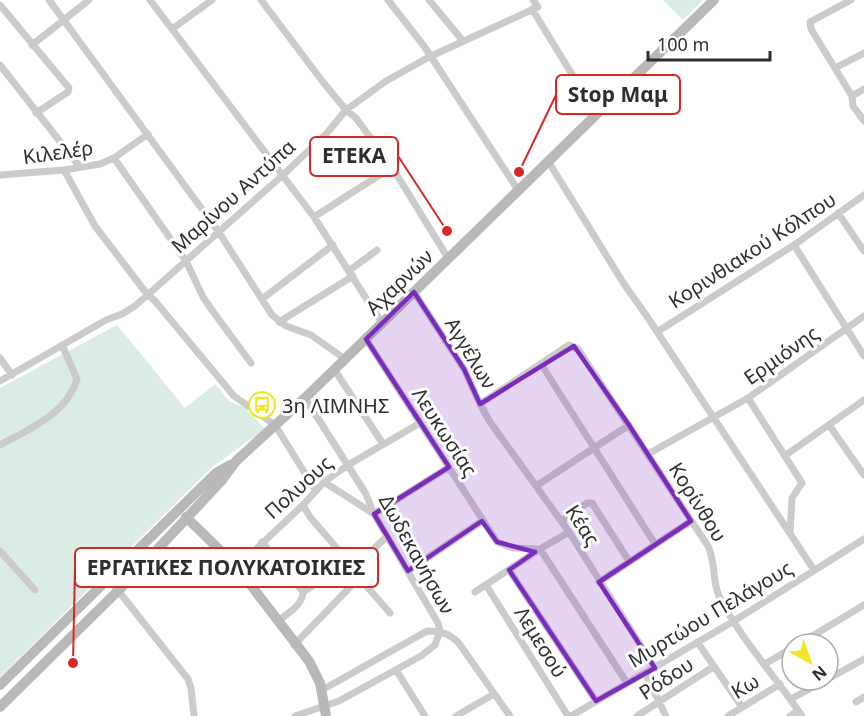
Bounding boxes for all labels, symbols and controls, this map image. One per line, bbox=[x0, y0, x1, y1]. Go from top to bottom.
scale bar bbox=[648, 24, 770, 62]
text: 100 m bbox=[657, 32, 709, 56]
callout: Stop Μαμ bbox=[556, 75, 680, 114]
text: Stop Μαμ bbox=[568, 80, 668, 108]
street label: Μαρίνου Αντύπα bbox=[165, 133, 301, 259]
street label: Κιλελέρ bbox=[21, 134, 95, 170]
callout: ΕΤΕΚΑ bbox=[310, 137, 398, 176]
text: ΕΤΕΚΑ bbox=[322, 141, 386, 169]
street label: Κορινθιακού Κόλπου bbox=[663, 186, 841, 314]
street label: Αχαρνών bbox=[359, 243, 439, 321]
street label: Αγγέλων bbox=[439, 312, 503, 394]
street label: Ερμιόνης bbox=[738, 319, 824, 391]
street label: Λευκωσίας bbox=[406, 382, 484, 482]
bus stop icon: 3η ΛΙΜΝΗΣ bbox=[247, 390, 277, 420]
place label: 3η ΛΙΜΝΗΣ bbox=[282, 392, 389, 419]
street label: Πολυους bbox=[258, 449, 338, 525]
street label: Κορίνθου bbox=[663, 457, 733, 547]
street label: Δωδεκανήσων bbox=[373, 489, 461, 619]
street label: Κέας bbox=[560, 499, 606, 551]
callout: ΕΡΓΑΤΙΚΕΣ ΠΟΛΥΚΑΤΟΙΚΙΕΣ bbox=[75, 548, 378, 587]
text: ΕΡΓΑΤΙΚΕΣ ΠΟΛΥΚΑΤΟΙΚΙΕΣ bbox=[87, 553, 365, 581]
street label: Μυρτώου Πελάγους bbox=[623, 554, 797, 674]
street label: Λεμεσού bbox=[509, 601, 573, 683]
north arrow bbox=[780, 632, 840, 692]
street label: Ρόδου bbox=[633, 650, 699, 706]
text: N bbox=[808, 661, 832, 686]
street label: Κω bbox=[726, 667, 764, 705]

